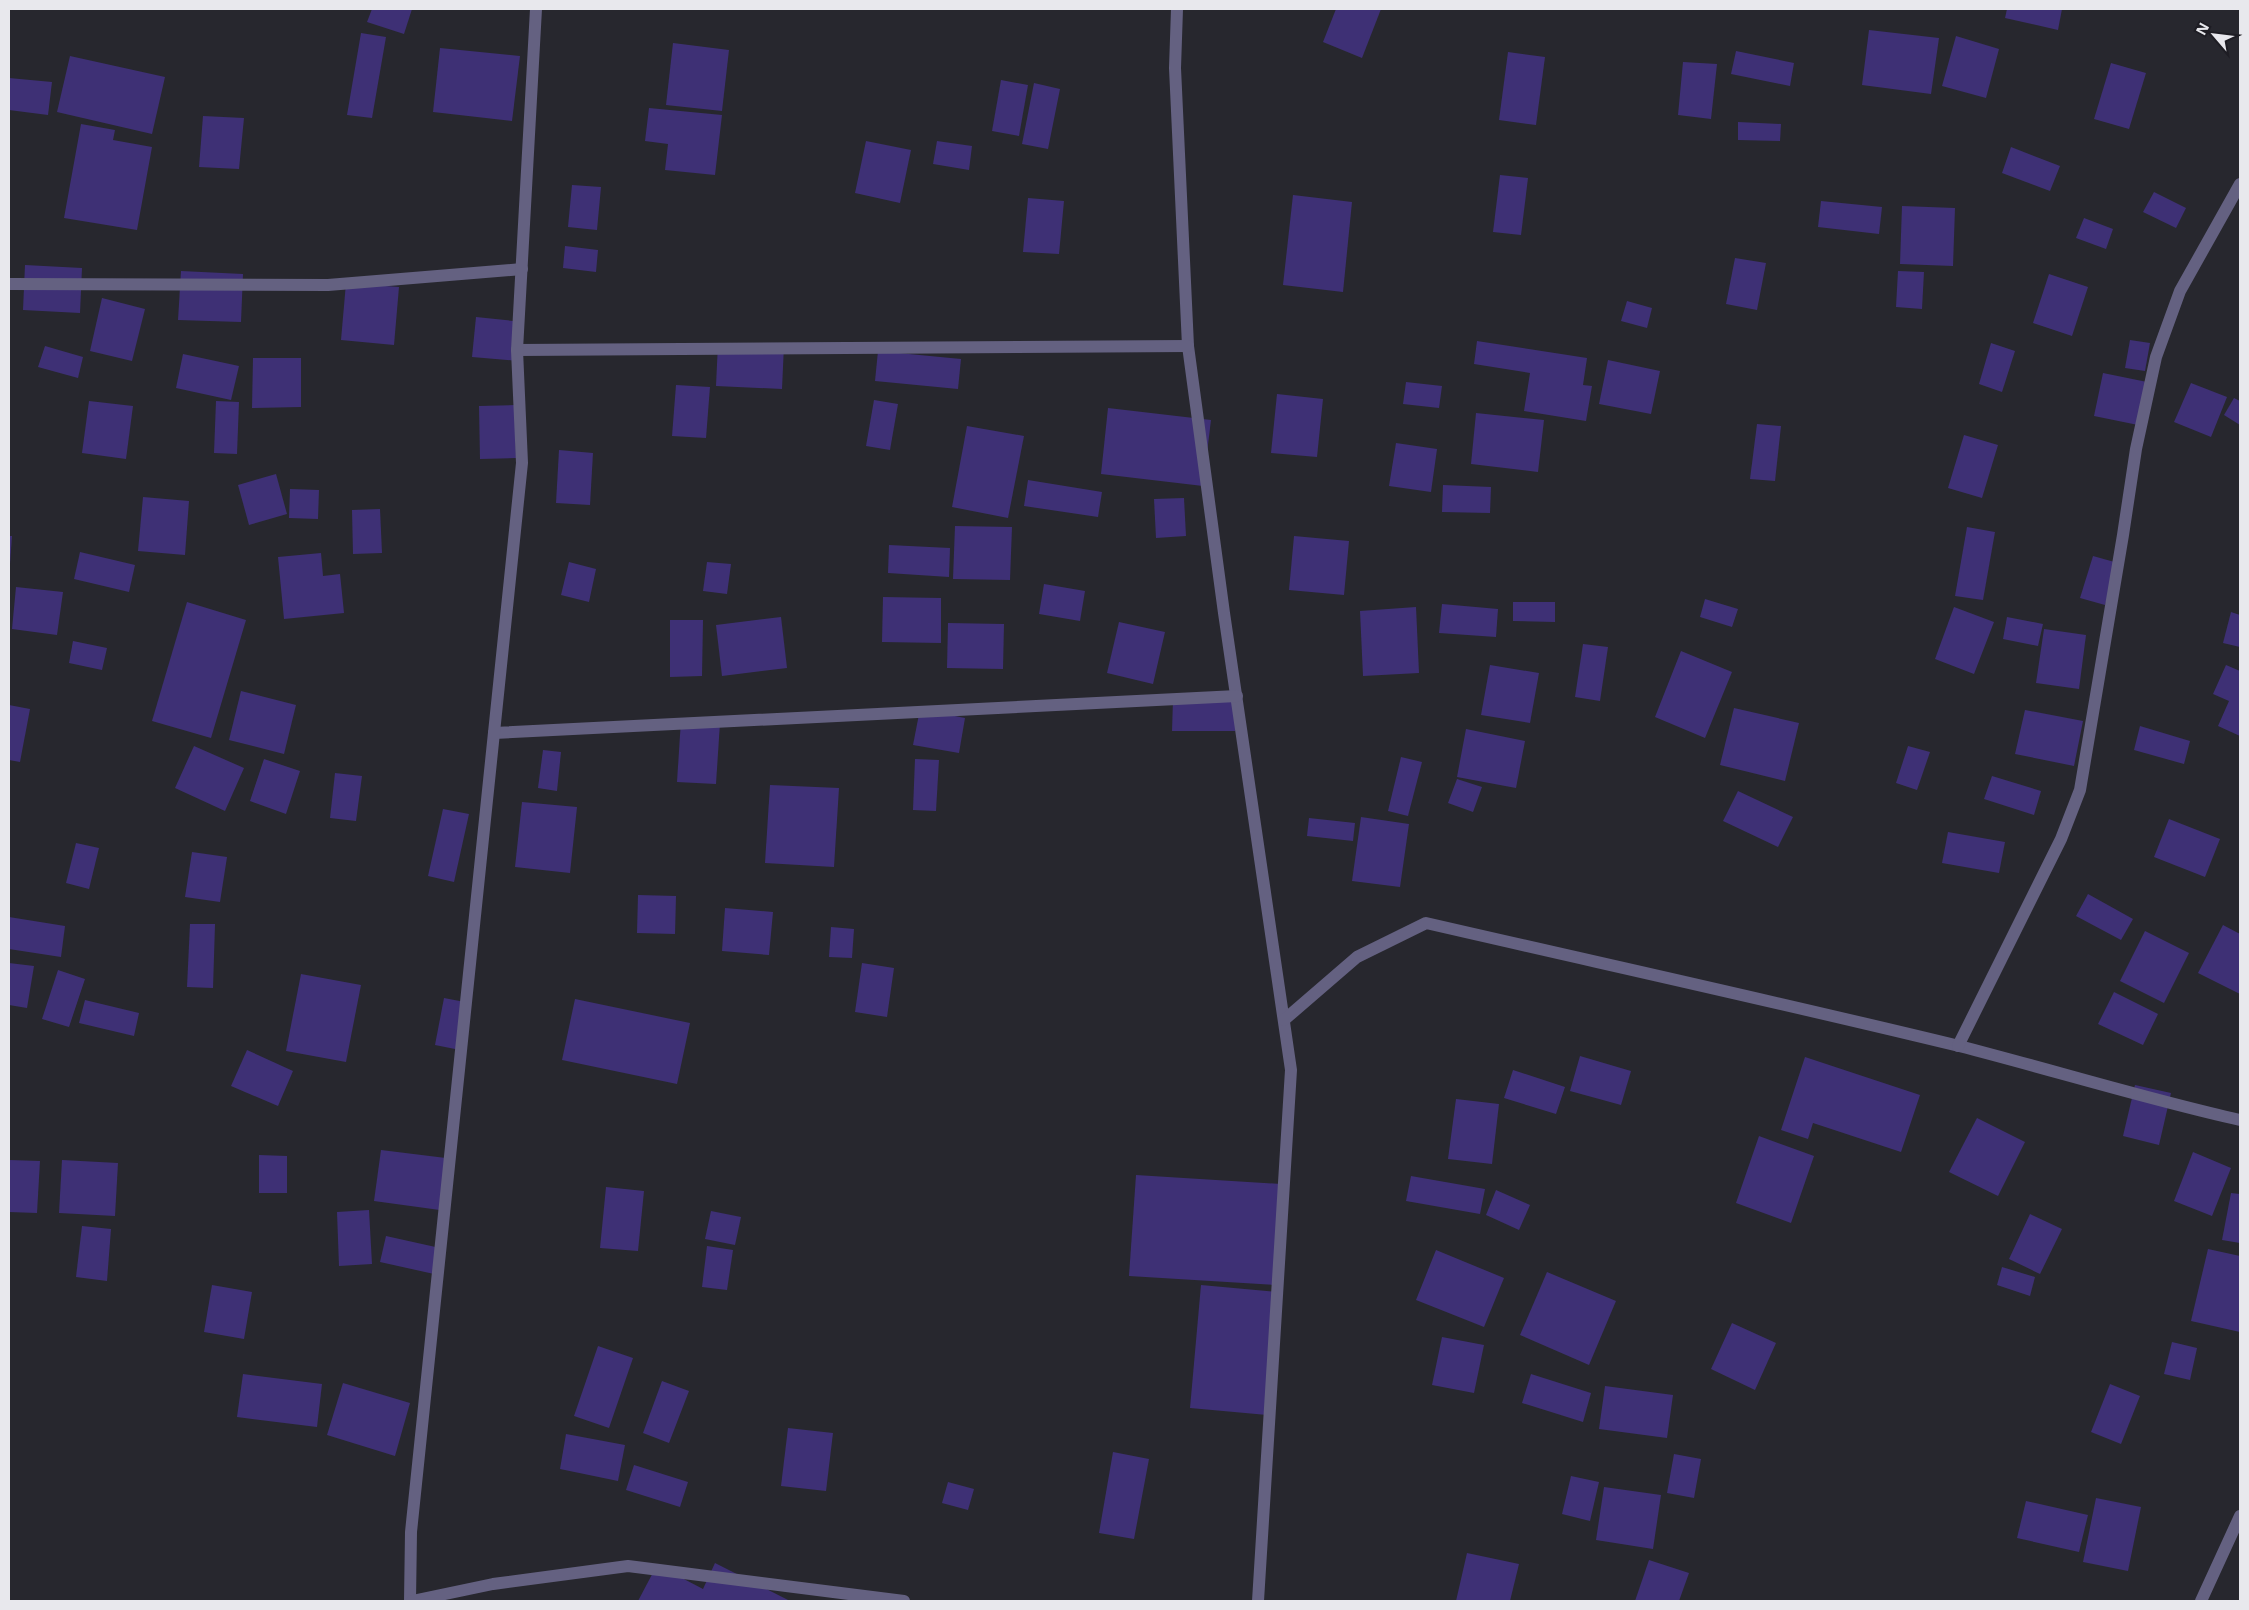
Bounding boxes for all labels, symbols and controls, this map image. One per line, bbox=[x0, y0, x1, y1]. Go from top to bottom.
north arrow bbox=[2189, 10, 2239, 60]
text: N bbox=[2191, 19, 2213, 38]

